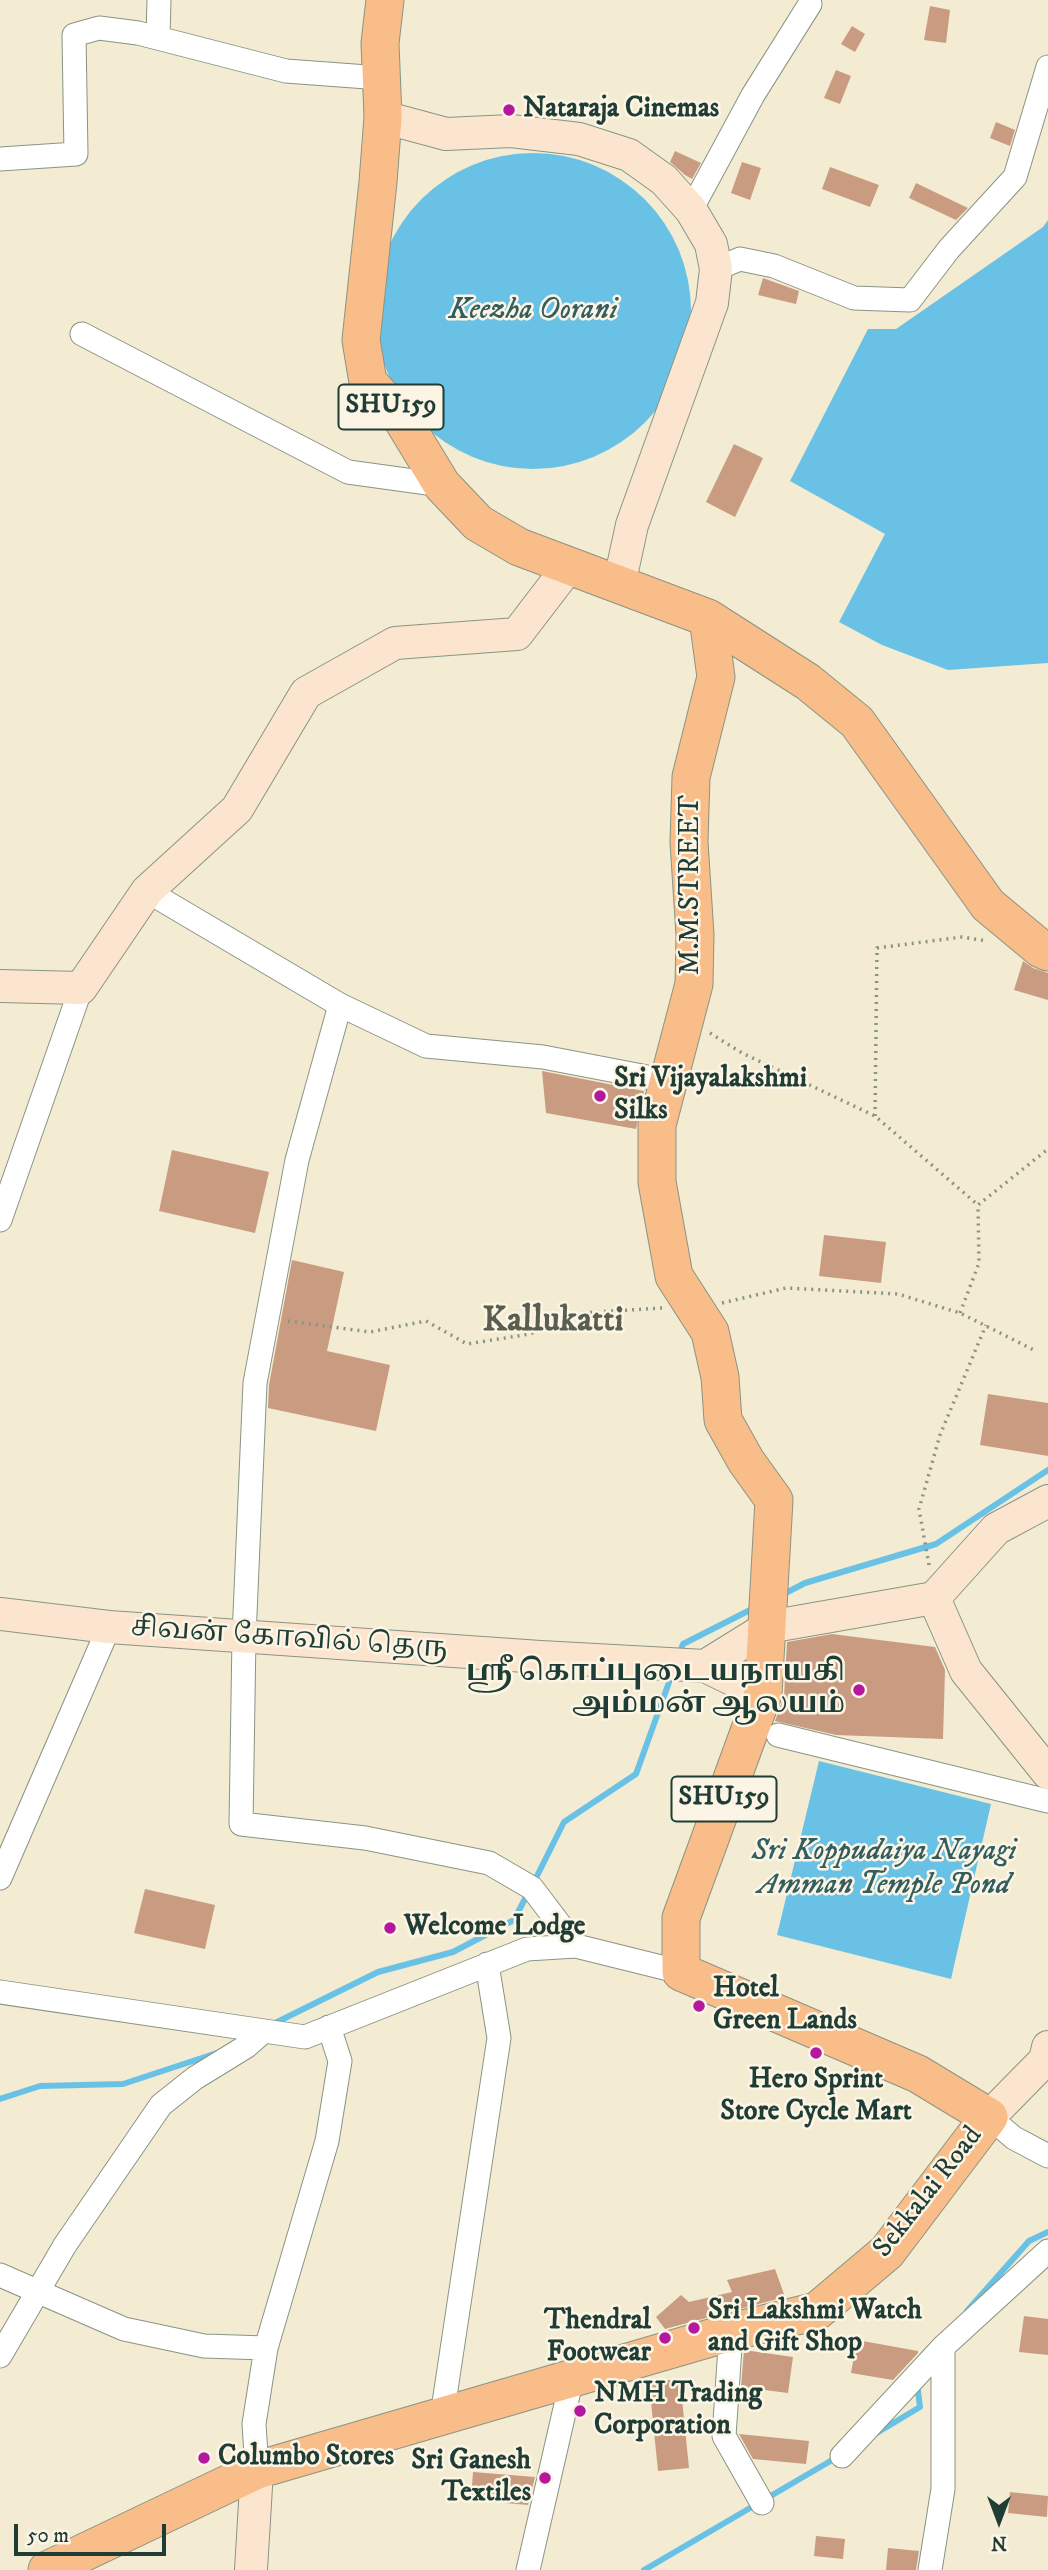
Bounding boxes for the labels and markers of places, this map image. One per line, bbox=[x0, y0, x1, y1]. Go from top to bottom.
place label: Nataraja Cinemas bbox=[523, 93, 719, 127]
marker: Nataraja Cinemas bbox=[501, 102, 517, 118]
place label: Sri Vijayalakshmi Silks bbox=[614, 1063, 807, 1129]
marker: Sri Vijayalakshmi Silks bbox=[592, 1088, 608, 1104]
place label: ஸ்ரீ கொப்புடையநாயகி அம்மன் ஆலயம் bbox=[466, 1657, 845, 1723]
marker: ஸ்ரீ கொப்புடையநாயகி அம்மன் ஆலயம் bbox=[851, 1682, 867, 1698]
place label: Welcome Lodge bbox=[404, 1911, 585, 1945]
marker: Welcome Lodge bbox=[382, 1920, 398, 1936]
place label: Hotel Green Lands bbox=[713, 1973, 857, 2039]
marker: Hotel Green Lands bbox=[691, 1998, 707, 2014]
marker: Hero Sprint Store Cycle Mart bbox=[808, 2045, 824, 2061]
place label: Hero Sprint Store Cycle Mart bbox=[720, 2064, 912, 2130]
place label: Sri Lakshmi Watch and Gift Shop bbox=[708, 2295, 922, 2361]
place label: Thendral Footwear bbox=[544, 2305, 651, 2371]
marker: Sri Lakshmi Watch and Gift Shop bbox=[686, 2320, 702, 2336]
marker: Thendral Footwear bbox=[657, 2330, 673, 2346]
place label: NMH Trading Corporation bbox=[594, 2378, 762, 2444]
marker: NMH Trading Corporation bbox=[572, 2403, 588, 2419]
place label: Columbo Stores bbox=[218, 2441, 394, 2475]
place label: Sri Ganesh Textiles bbox=[411, 2445, 531, 2511]
marker: Columbo Stores bbox=[196, 2450, 212, 2466]
marker: Sri Ganesh Textiles bbox=[537, 2470, 553, 2486]

